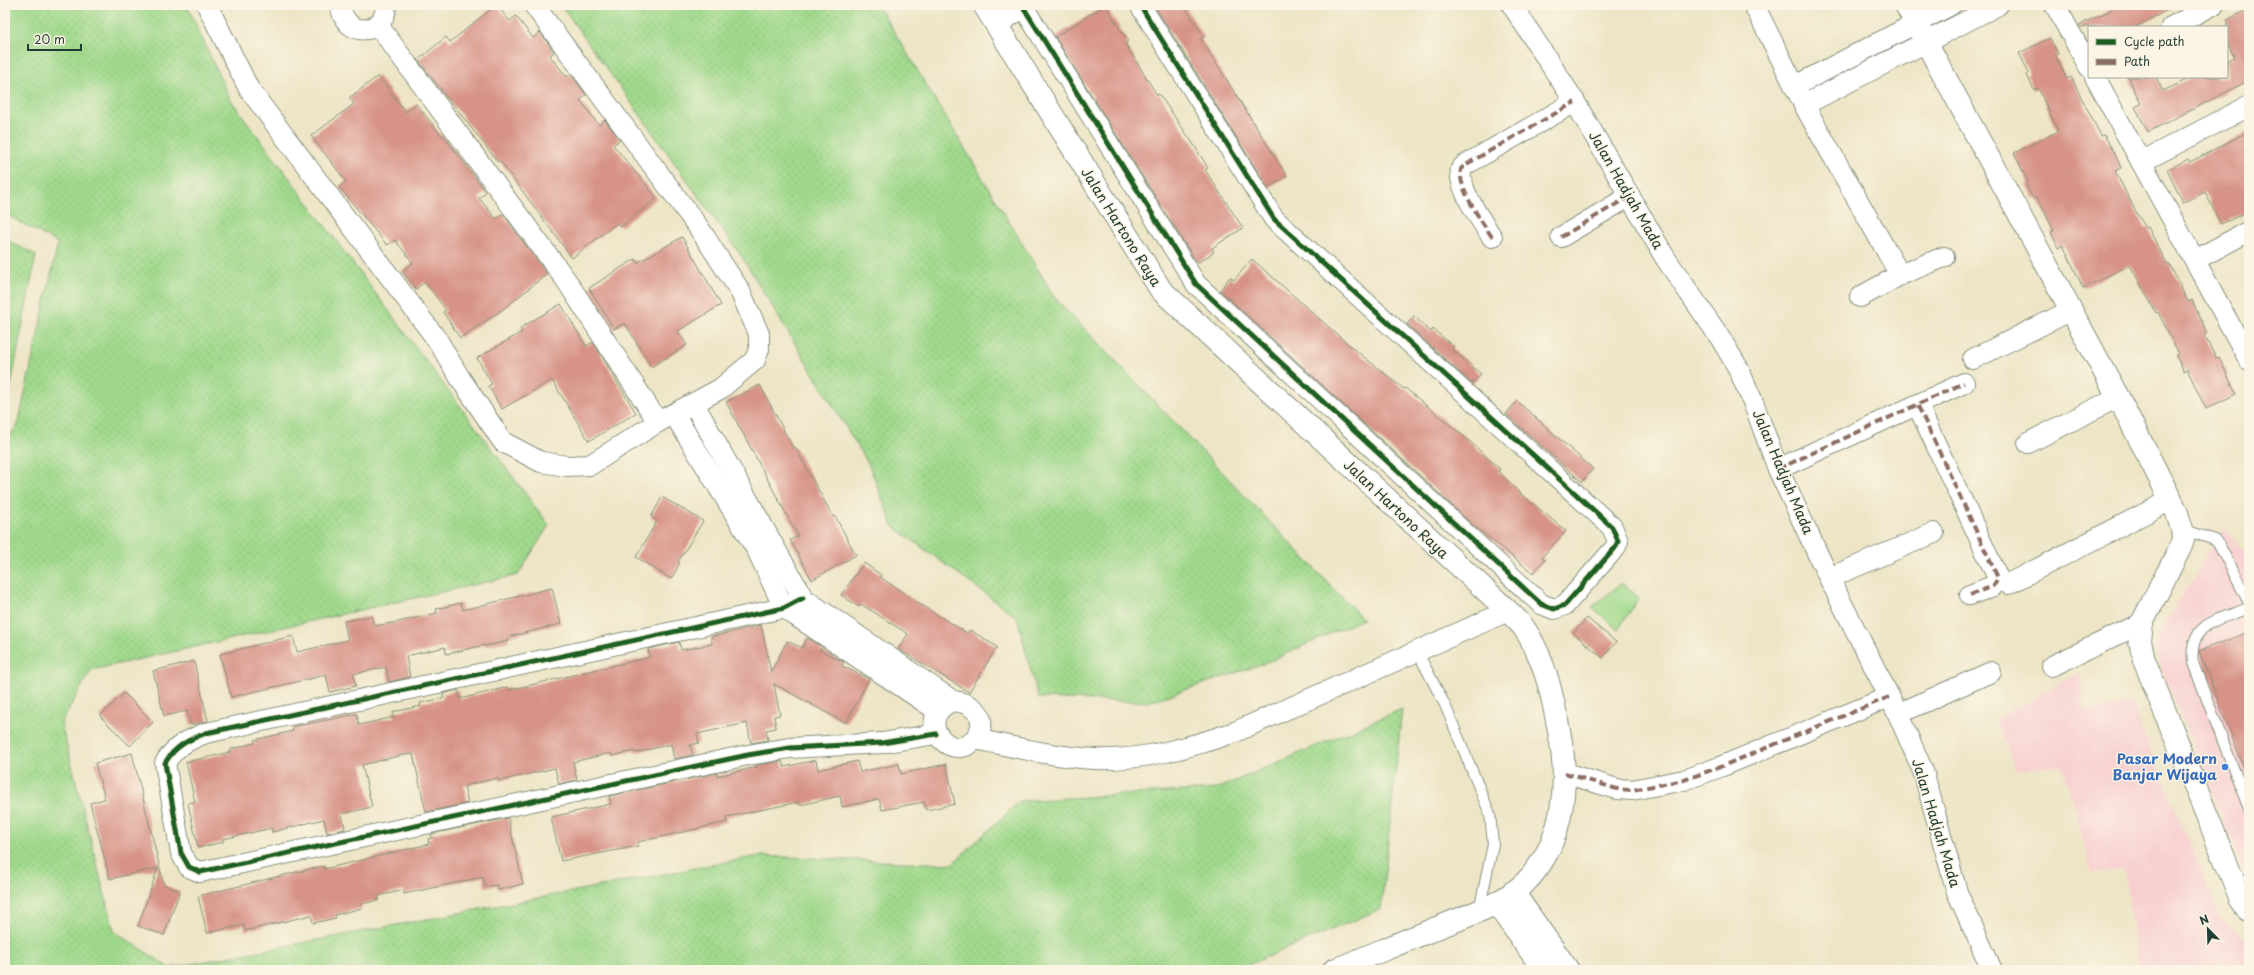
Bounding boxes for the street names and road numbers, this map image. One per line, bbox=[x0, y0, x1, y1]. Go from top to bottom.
street label: Jalan Hadjah Mada bbox=[1584, 127, 1669, 253]
street label: Jalan Hartono Raya bbox=[1076, 163, 1167, 291]
street label: Jalan Hadjah Mada bbox=[1748, 406, 1819, 538]
street label: Jalan Hartono Raya bbox=[1339, 454, 1454, 563]
street label: Jalan Hadjah Mada bbox=[1907, 756, 1966, 890]

